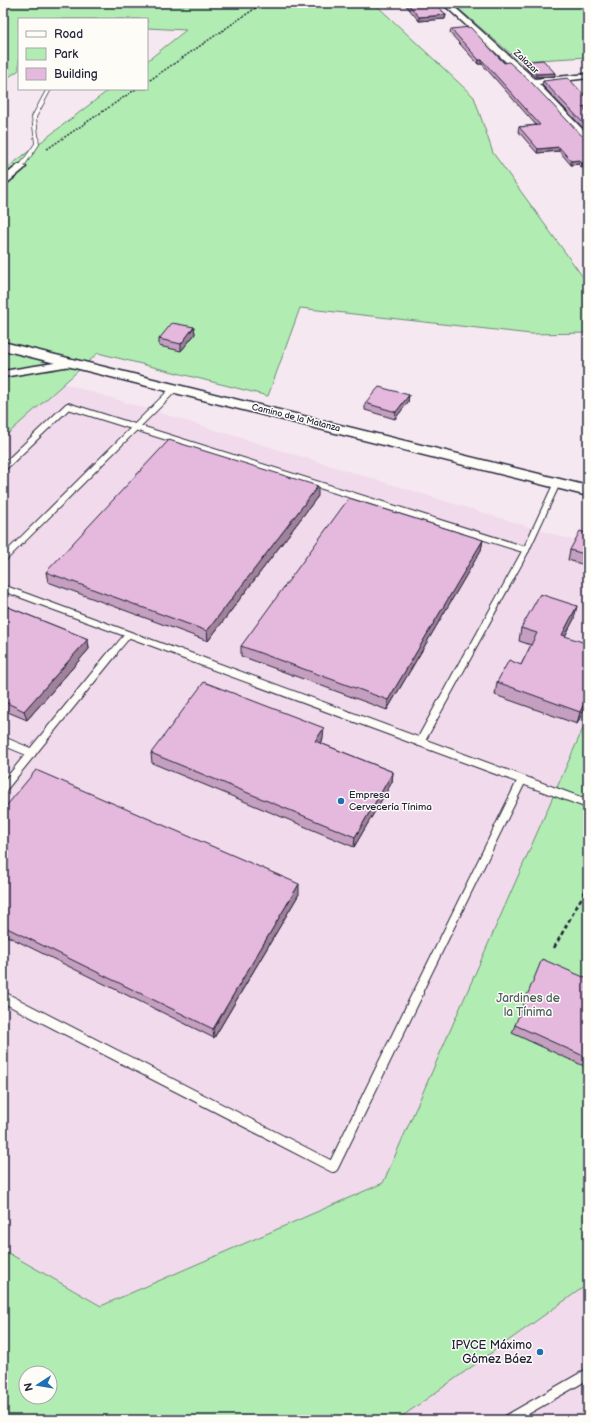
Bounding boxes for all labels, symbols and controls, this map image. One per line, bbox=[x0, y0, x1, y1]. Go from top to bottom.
legend bbox=[18, 18, 148, 90]
text: Road bbox=[54, 27, 83, 42]
text: Park bbox=[54, 47, 78, 62]
street label: Zalazar bbox=[510, 47, 541, 77]
text: Building bbox=[54, 67, 98, 82]
street label: Camino de la Matanza bbox=[251, 402, 341, 434]
place label: Empresa Cervecería Tínima bbox=[349, 789, 432, 813]
marker: Empresa Cervecería Tínima bbox=[336, 796, 346, 806]
park label: Jardines de la Tínima bbox=[496, 991, 560, 1020]
place label: IPVCE Máximo Gómez Báez bbox=[452, 1338, 532, 1367]
marker: IPVCE Máximo Gómez Báez bbox=[535, 1347, 545, 1357]
north arrow bbox=[18, 1365, 58, 1405]
text: N bbox=[21, 1382, 36, 1392]

